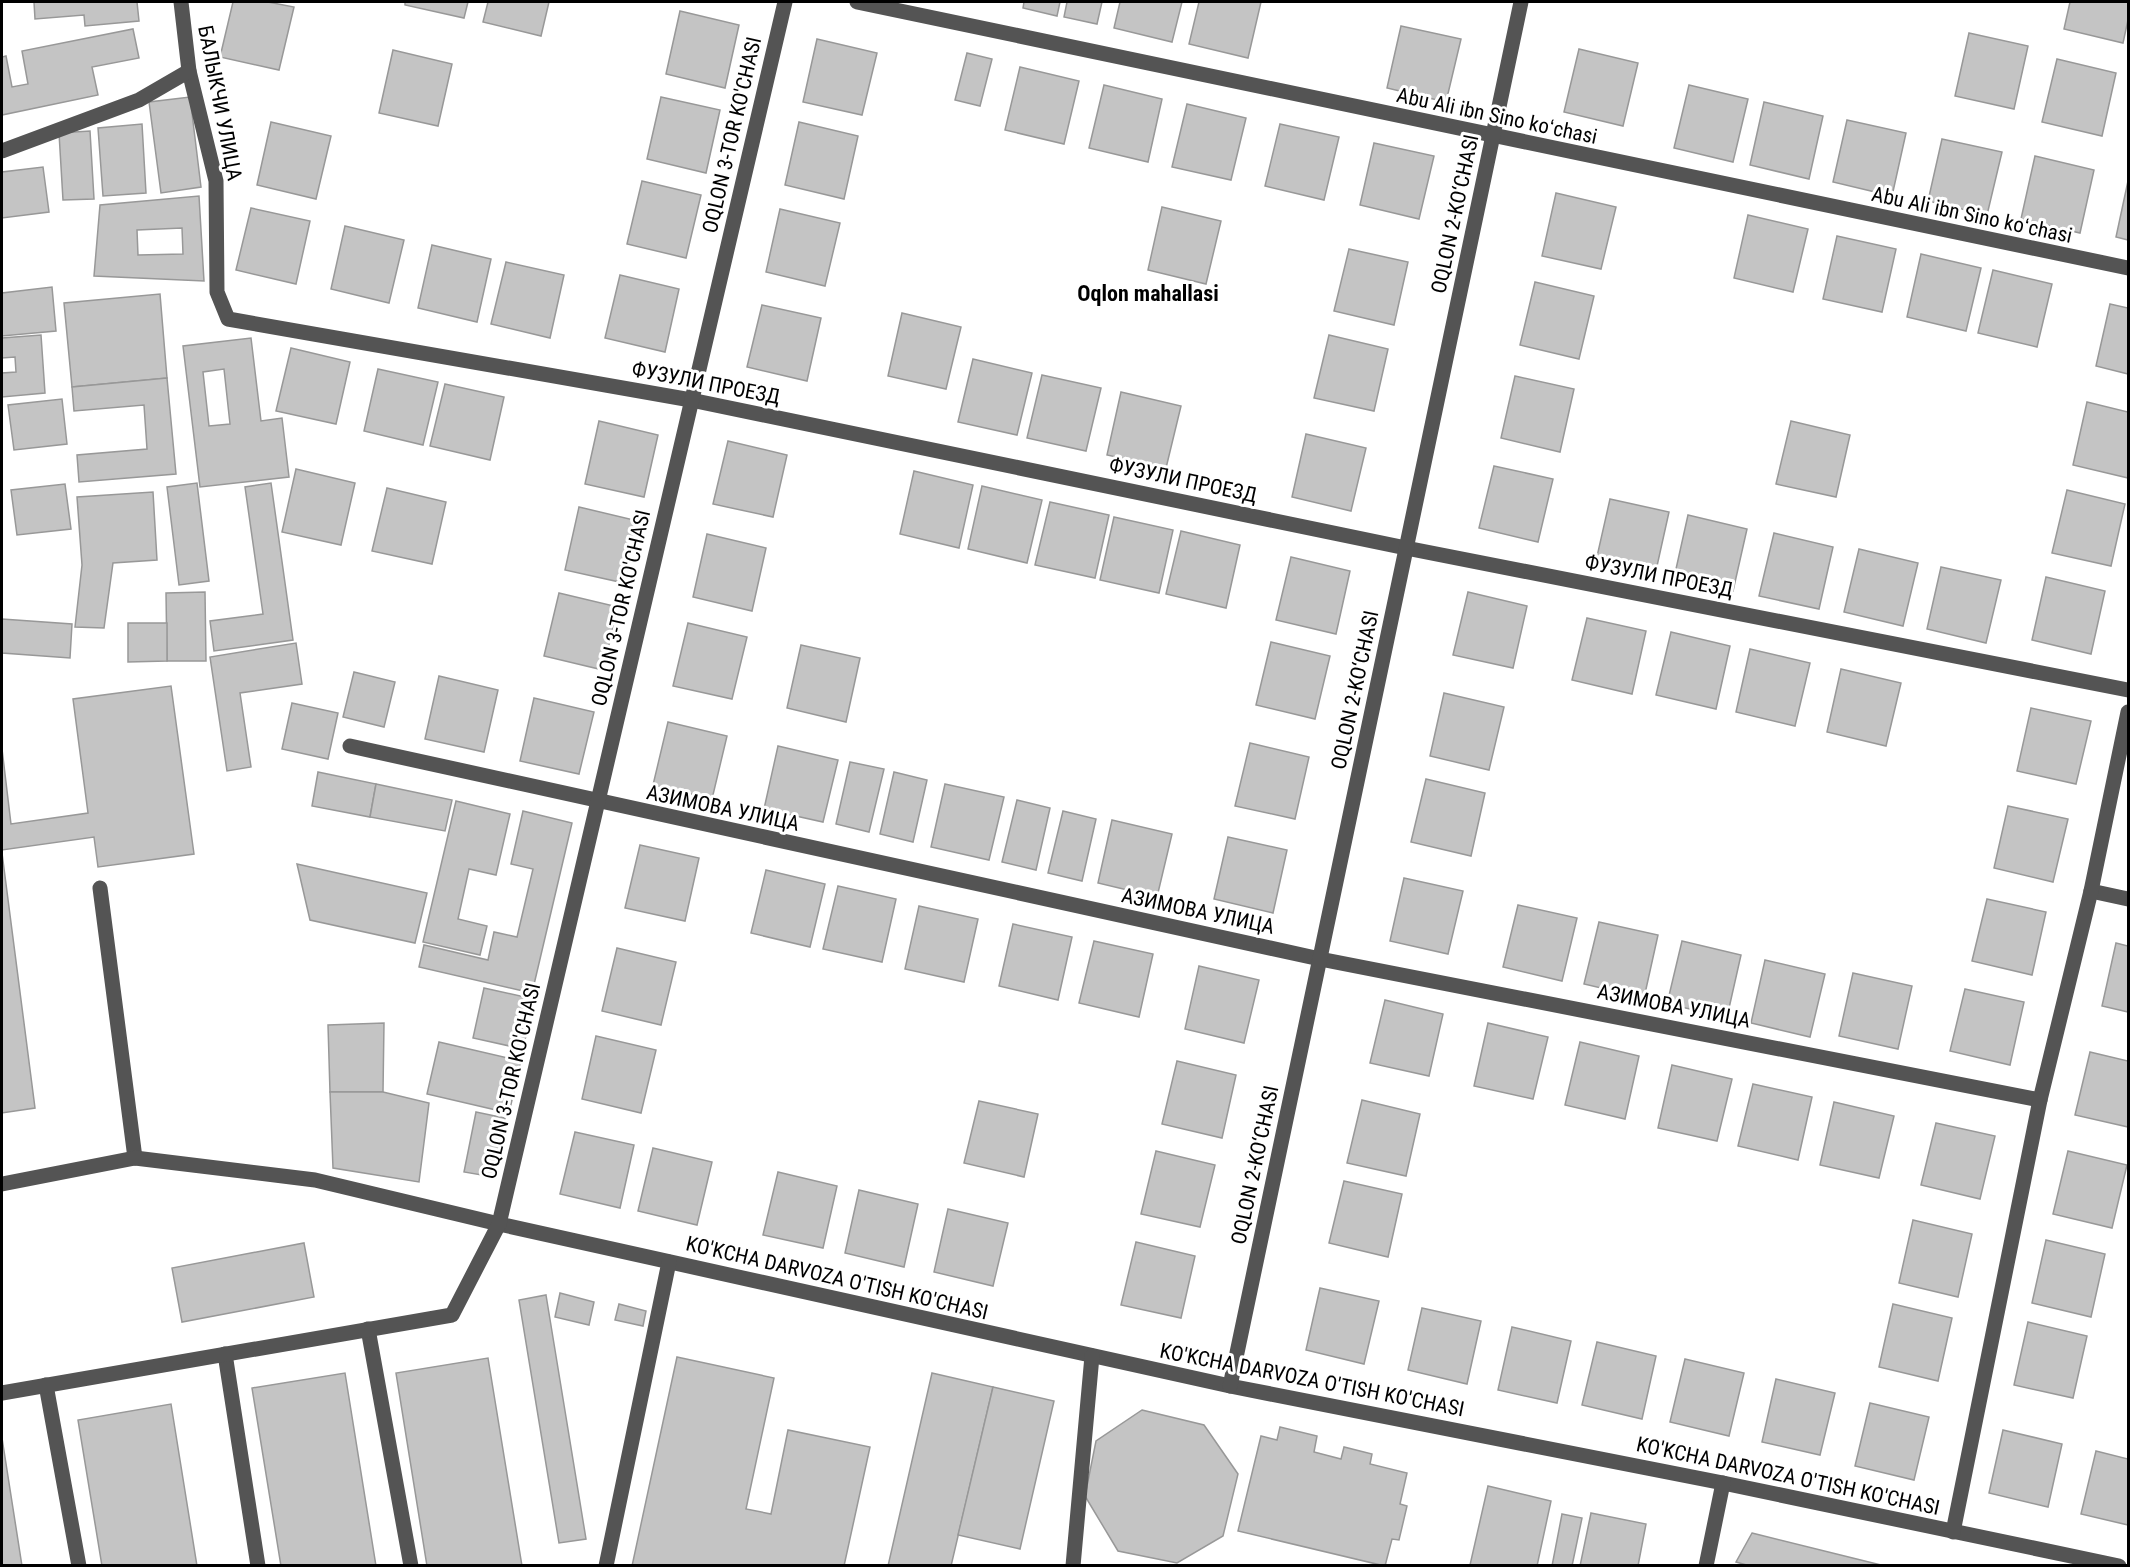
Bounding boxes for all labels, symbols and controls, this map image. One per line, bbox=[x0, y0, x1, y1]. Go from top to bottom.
street label: БАЛЫКЧИ УЛИЦА bbox=[193, 23, 247, 183]
street label: OQLON 3-TOR KO'CHASI bbox=[698, 35, 766, 235]
street label: Abu Ali ibn Sino koʻchasi bbox=[1395, 83, 1599, 149]
street label: OQLON 2-KO‘CHASI bbox=[1426, 132, 1484, 296]
street label: Abu Ali ibn Sino koʻchasi bbox=[1870, 182, 2074, 248]
district label: Oqlon mahallasi bbox=[1077, 281, 1219, 306]
street label: ФУЗУЛИ ПРОЕЗД bbox=[630, 357, 782, 409]
street label: ФУЗУЛИ ПРОЕЗД bbox=[1107, 453, 1259, 507]
street label: OQLON 3-TOR KO'CHASI bbox=[587, 508, 655, 708]
street label: ФУЗУЛИ ПРОЕЗД bbox=[1583, 550, 1735, 602]
street label: OQLON 2-KO‘CHASI bbox=[1326, 608, 1384, 772]
street label: АЗИМОВА УЛИЦА bbox=[644, 780, 802, 836]
street label: АЗИМОВА УЛИЦА bbox=[1119, 883, 1277, 939]
street label: АЗИМОВА УЛИЦА bbox=[1595, 979, 1753, 1033]
street label: OQLON 3-TOR KO'CHASI bbox=[477, 981, 545, 1181]
street label: OQLON 2-KO‘CHASI bbox=[1226, 1083, 1284, 1247]
street label: KO'KCHA DARVOZA O'TISH KO'CHASI bbox=[684, 1231, 990, 1325]
street label: KO'KCHA DARVOZA O'TISH KO'CHASI bbox=[1158, 1339, 1466, 1421]
street label: KO'KCHA DARVOZA O'TISH KO'CHASI bbox=[1634, 1432, 1942, 1520]

